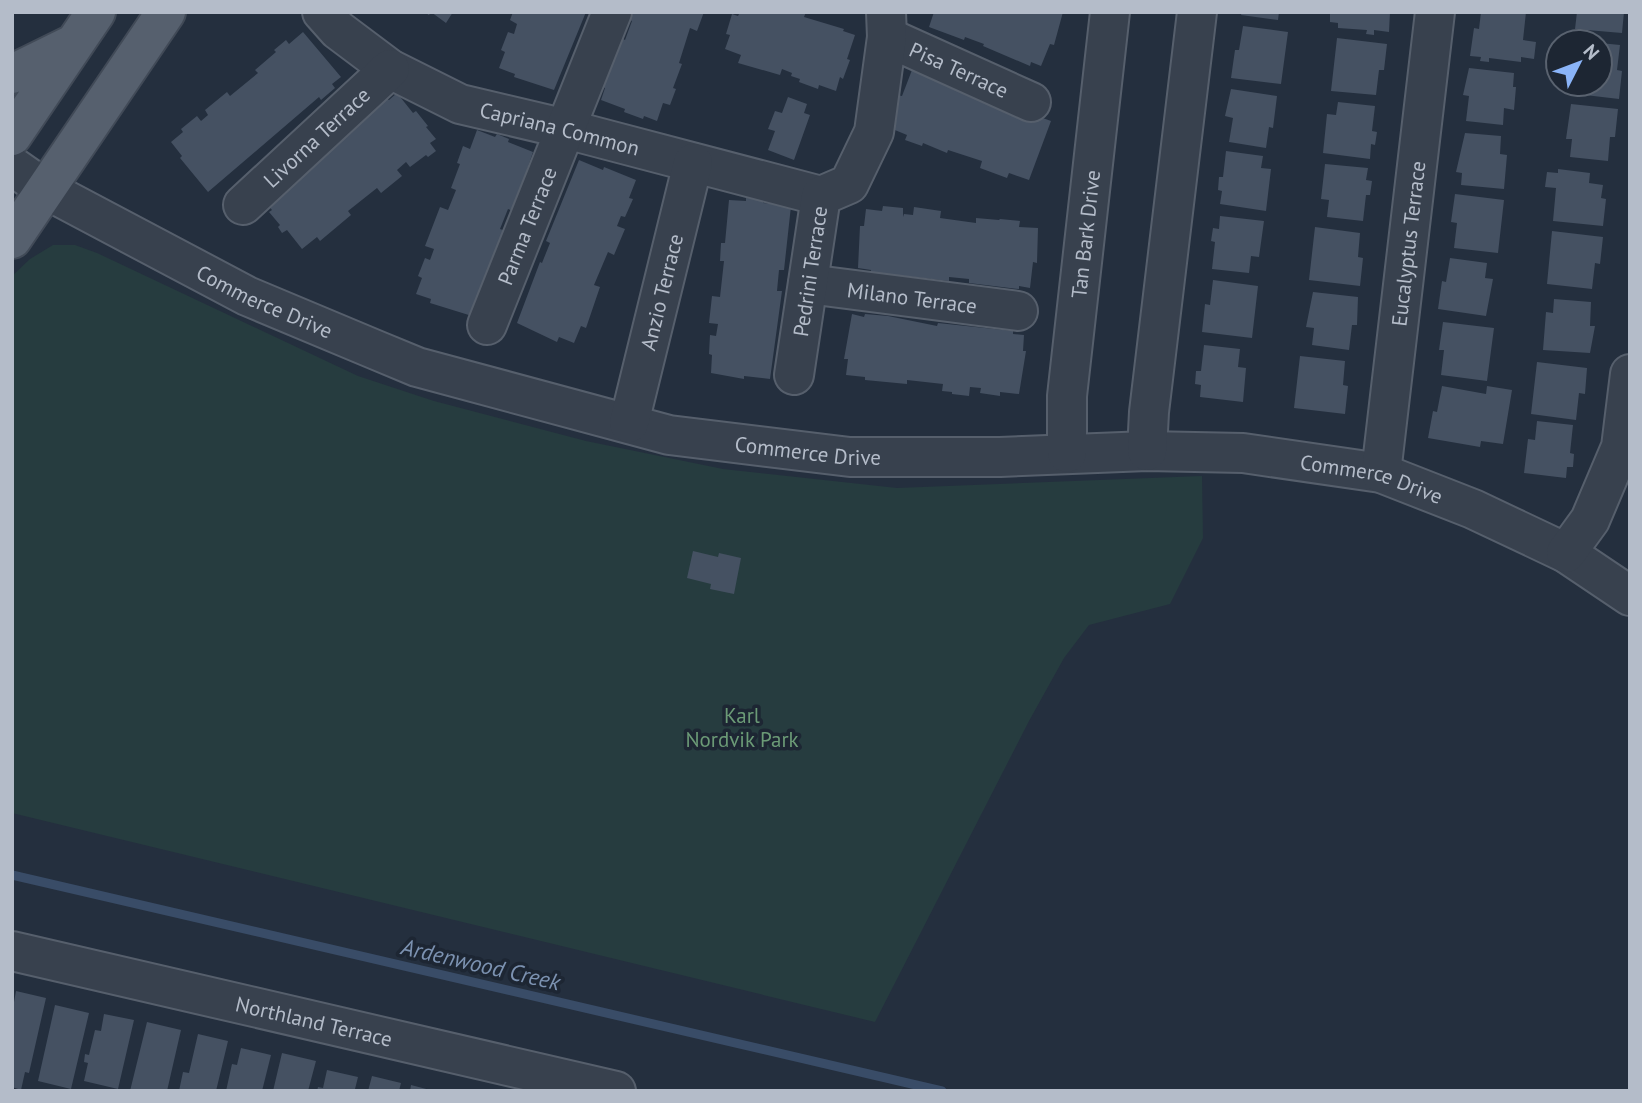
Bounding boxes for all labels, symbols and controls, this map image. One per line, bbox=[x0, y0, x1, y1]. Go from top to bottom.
north arrow bbox=[1544, 28, 1614, 98]
street label: Pisa Terrace bbox=[905, 35, 1013, 104]
text: N bbox=[1579, 39, 1605, 64]
street label: Livorna Terrace bbox=[257, 81, 375, 193]
street label: Capriana Common bbox=[477, 96, 642, 161]
street label: Eucalyptus Terrace bbox=[1385, 160, 1431, 328]
street label: Parma Terrace bbox=[491, 163, 562, 289]
street label: Tan Bark Drive bbox=[1065, 168, 1106, 300]
street label: Pedrini Terrace bbox=[786, 204, 833, 338]
street label: Anzio Terrace bbox=[634, 231, 689, 353]
street label: Commerce Drive bbox=[192, 258, 337, 344]
street label: Milano Terrace bbox=[846, 276, 979, 319]
street label: Commerce Drive bbox=[733, 430, 881, 471]
street label: Commerce Drive bbox=[1299, 448, 1447, 509]
park label: Karl Nordvik Park bbox=[685, 702, 799, 753]
water label: Ardenwood Creek bbox=[398, 931, 565, 997]
street label: Northland Terrace bbox=[233, 990, 395, 1052]

